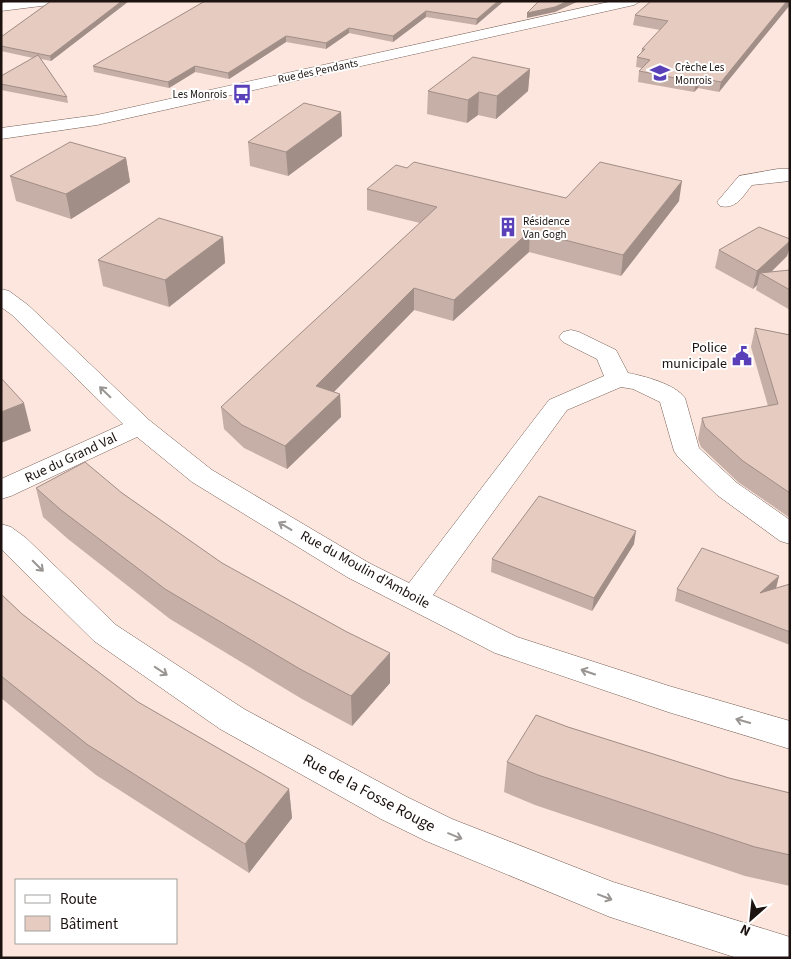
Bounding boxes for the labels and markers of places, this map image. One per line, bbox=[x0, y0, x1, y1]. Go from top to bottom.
place label: Crèche Les Monrois bbox=[675, 60, 725, 88]
school or university icon: Crèche Les Monrois bbox=[649, 62, 671, 84]
bus stop icon: Les Monrois bbox=[231, 83, 253, 105]
place label: Les Monrois bbox=[173, 87, 227, 102]
place label: Résidence Van Gogh bbox=[523, 214, 570, 242]
building icon: Résidence Van Gogh bbox=[497, 216, 519, 238]
place label: Police municipale bbox=[662, 338, 727, 374]
public building icon: Police municipale bbox=[731, 345, 753, 367]

